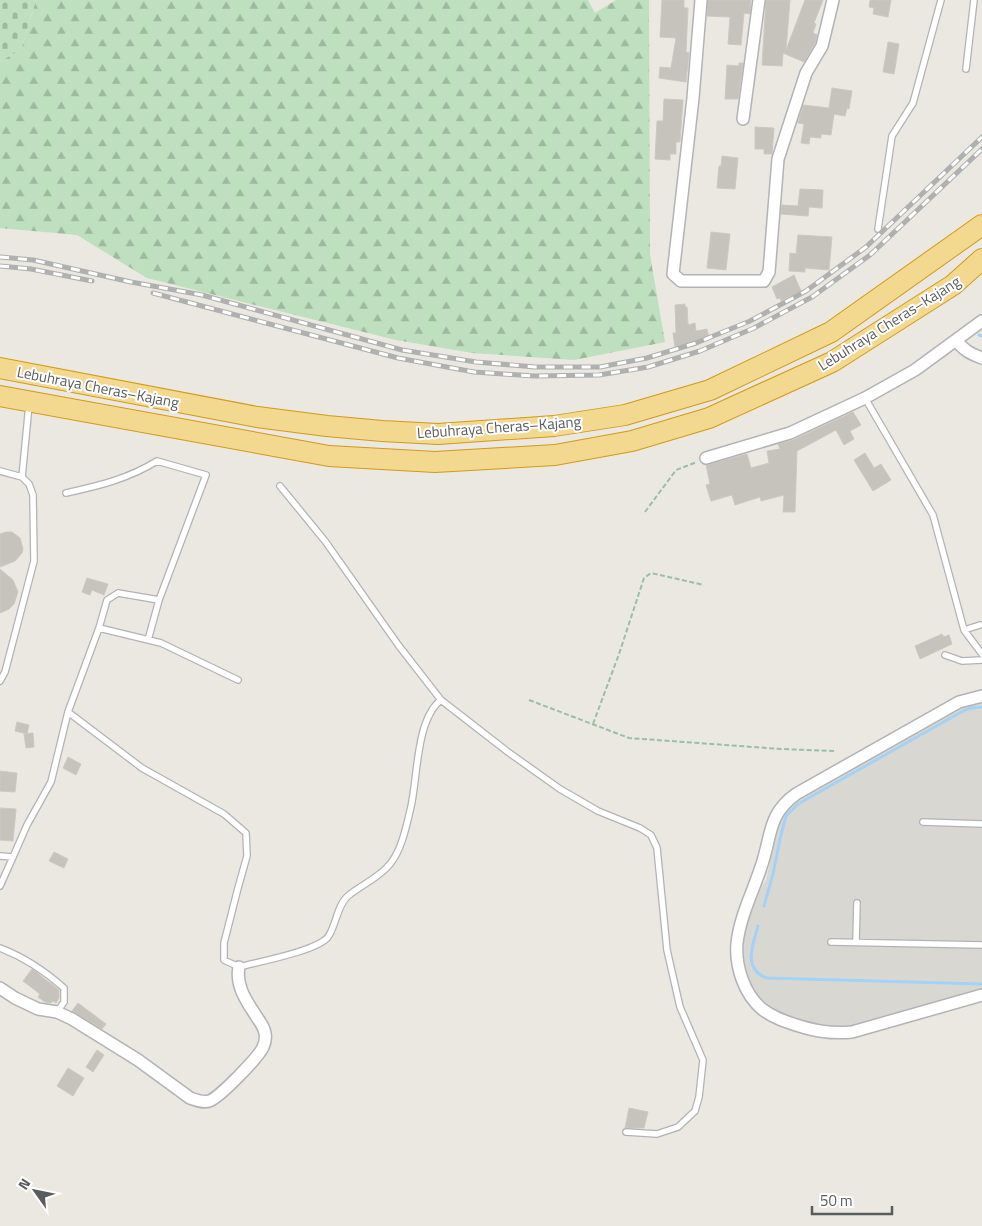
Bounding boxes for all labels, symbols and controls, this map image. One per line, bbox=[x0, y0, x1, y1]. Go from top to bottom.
street label: Lebuhraya Cheras–Kajang bbox=[813, 269, 965, 376]
street label: Lebuhraya Cheras–Kajang bbox=[15, 360, 181, 414]
street label: Lebuhraya Cheras–Kajang bbox=[416, 410, 582, 444]
north arrow bbox=[10, 1166, 60, 1216]
text: N bbox=[12, 1174, 35, 1193]
scale bar bbox=[812, 1184, 892, 1216]
text: 50 m bbox=[820, 1189, 853, 1212]

